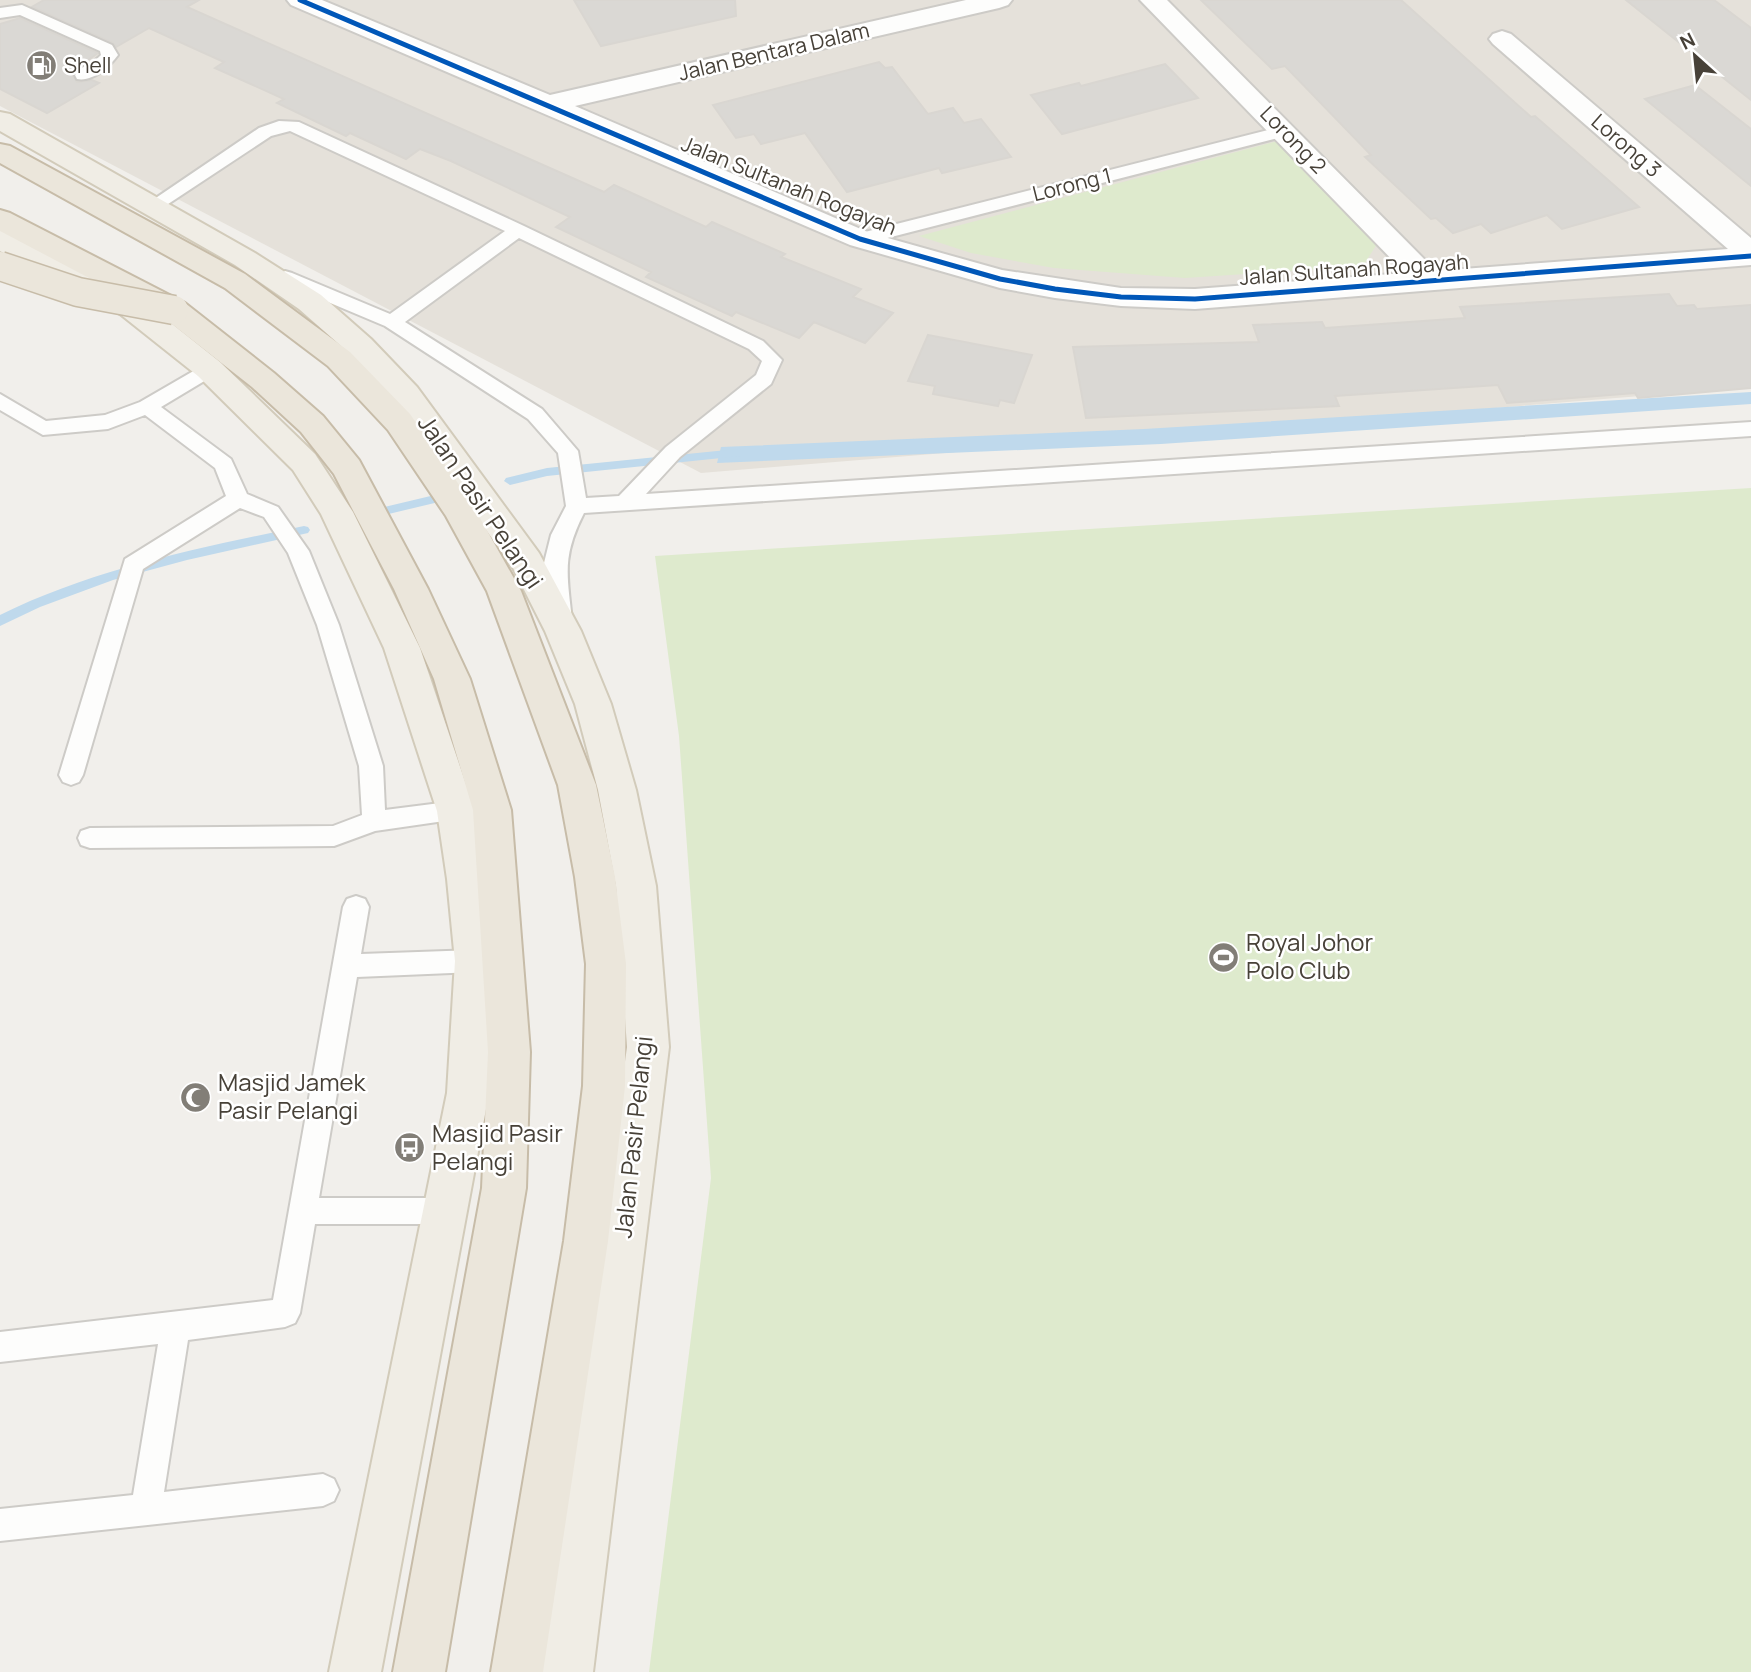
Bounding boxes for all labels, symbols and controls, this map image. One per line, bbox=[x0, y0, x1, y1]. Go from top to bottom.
street label: Jalan Bentara Dalam bbox=[676, 15, 872, 87]
north arrow bbox=[1660, 21, 1730, 91]
text: N bbox=[1675, 26, 1699, 56]
fuel station icon: Shell bbox=[24, 49, 58, 83]
place label: Shell bbox=[64, 51, 112, 79]
street label: Lorong 2 bbox=[1254, 99, 1333, 179]
street label: Lorong 3 bbox=[1586, 107, 1667, 183]
street label: Jalan Sultanah Rogayah bbox=[678, 129, 901, 241]
street label: Lorong 1 bbox=[1029, 161, 1114, 207]
street label: Jalan Sultanah Rogayah bbox=[1238, 247, 1470, 291]
street label: Jalan Pasir Pelangi bbox=[411, 408, 552, 594]
place label: Royal Johor Polo Club bbox=[1246, 925, 1374, 986]
sports icon: Royal Johor Polo Club bbox=[1206, 940, 1240, 974]
street label: Jalan Pasir Pelangi bbox=[605, 1034, 660, 1239]
place label: Masjid Jamek Pasir Pelangi bbox=[218, 1065, 366, 1126]
mosque icon: Masjid Jamek Pasir Pelangi bbox=[178, 1080, 212, 1114]
place label: Masjid Pasir Pelangi bbox=[432, 1116, 563, 1177]
bus stop icon: Masjid Pasir Pelangi bbox=[392, 1131, 426, 1165]

